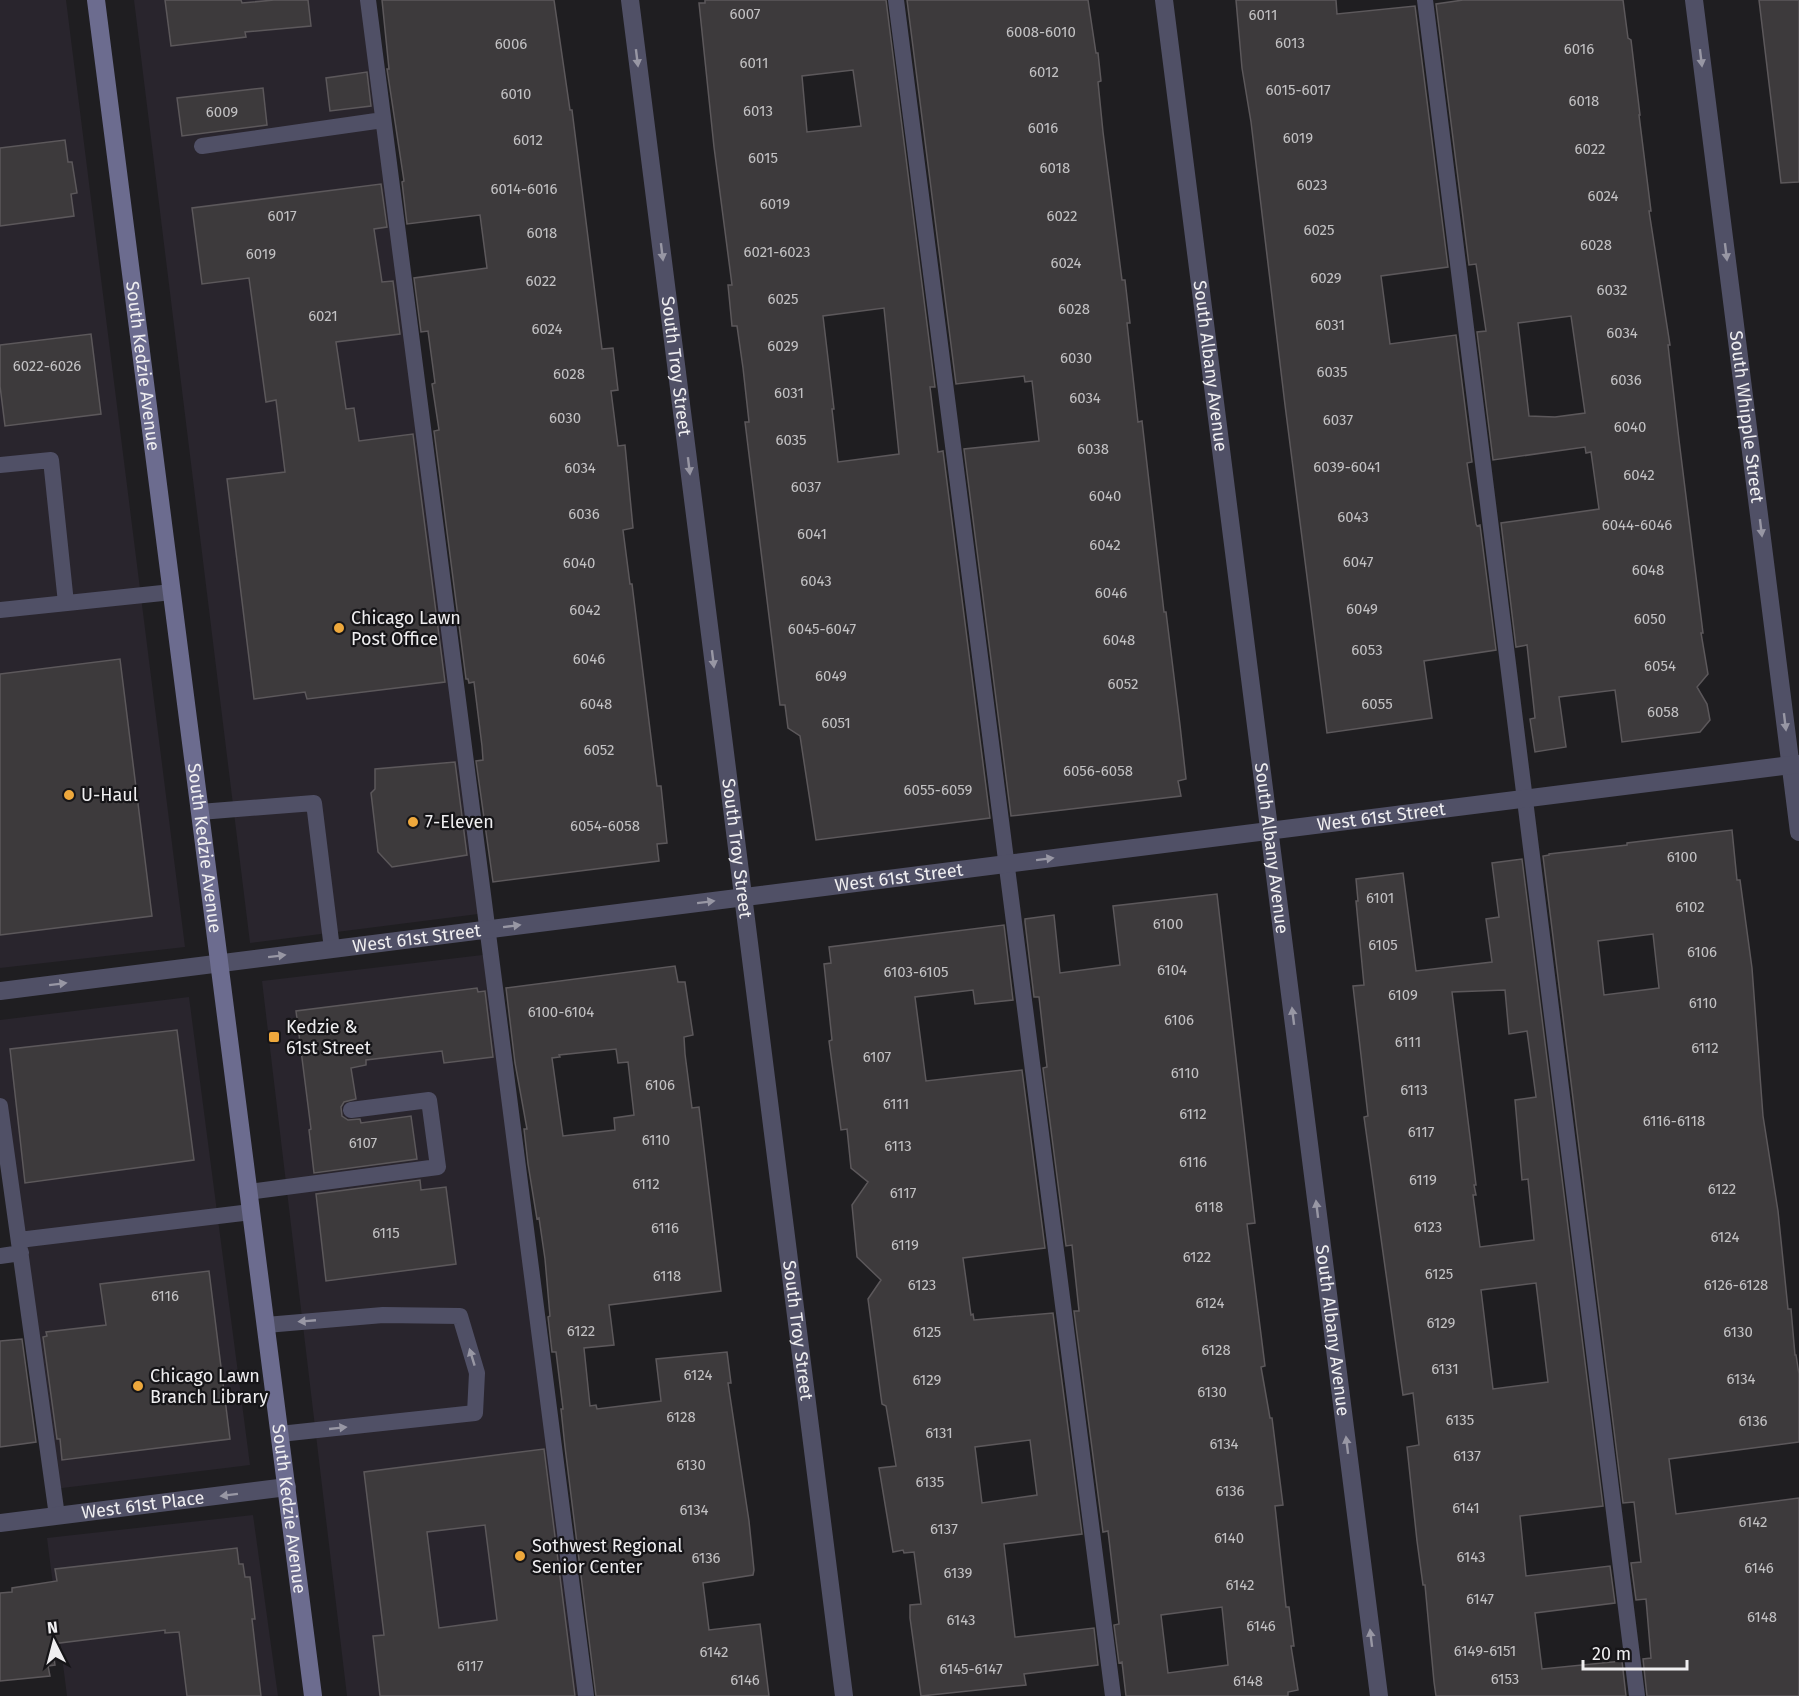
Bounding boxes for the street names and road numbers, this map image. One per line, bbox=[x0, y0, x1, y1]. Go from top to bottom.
street label: South Albany Avenue bbox=[1189, 279, 1232, 453]
street label: South Kedzie Avenue bbox=[121, 280, 165, 452]
street label: South Troy Street bbox=[656, 295, 696, 438]
street label: South Whipple Street bbox=[1725, 329, 1768, 504]
street label: South Albany Avenue bbox=[1250, 761, 1293, 935]
street label: South Kedzie Avenue bbox=[183, 762, 226, 934]
street label: South Troy Street bbox=[717, 777, 757, 920]
street label: West 61st Street bbox=[1316, 798, 1447, 836]
street label: West 61st Street bbox=[833, 859, 965, 897]
street label: West 61st Street bbox=[351, 919, 483, 957]
street label: South Albany Avenue bbox=[1311, 1243, 1354, 1417]
street label: South Troy Street bbox=[778, 1259, 818, 1402]
street label: South Kedzie Avenue bbox=[267, 1423, 311, 1595]
street label: West 61st Place bbox=[80, 1486, 206, 1524]

